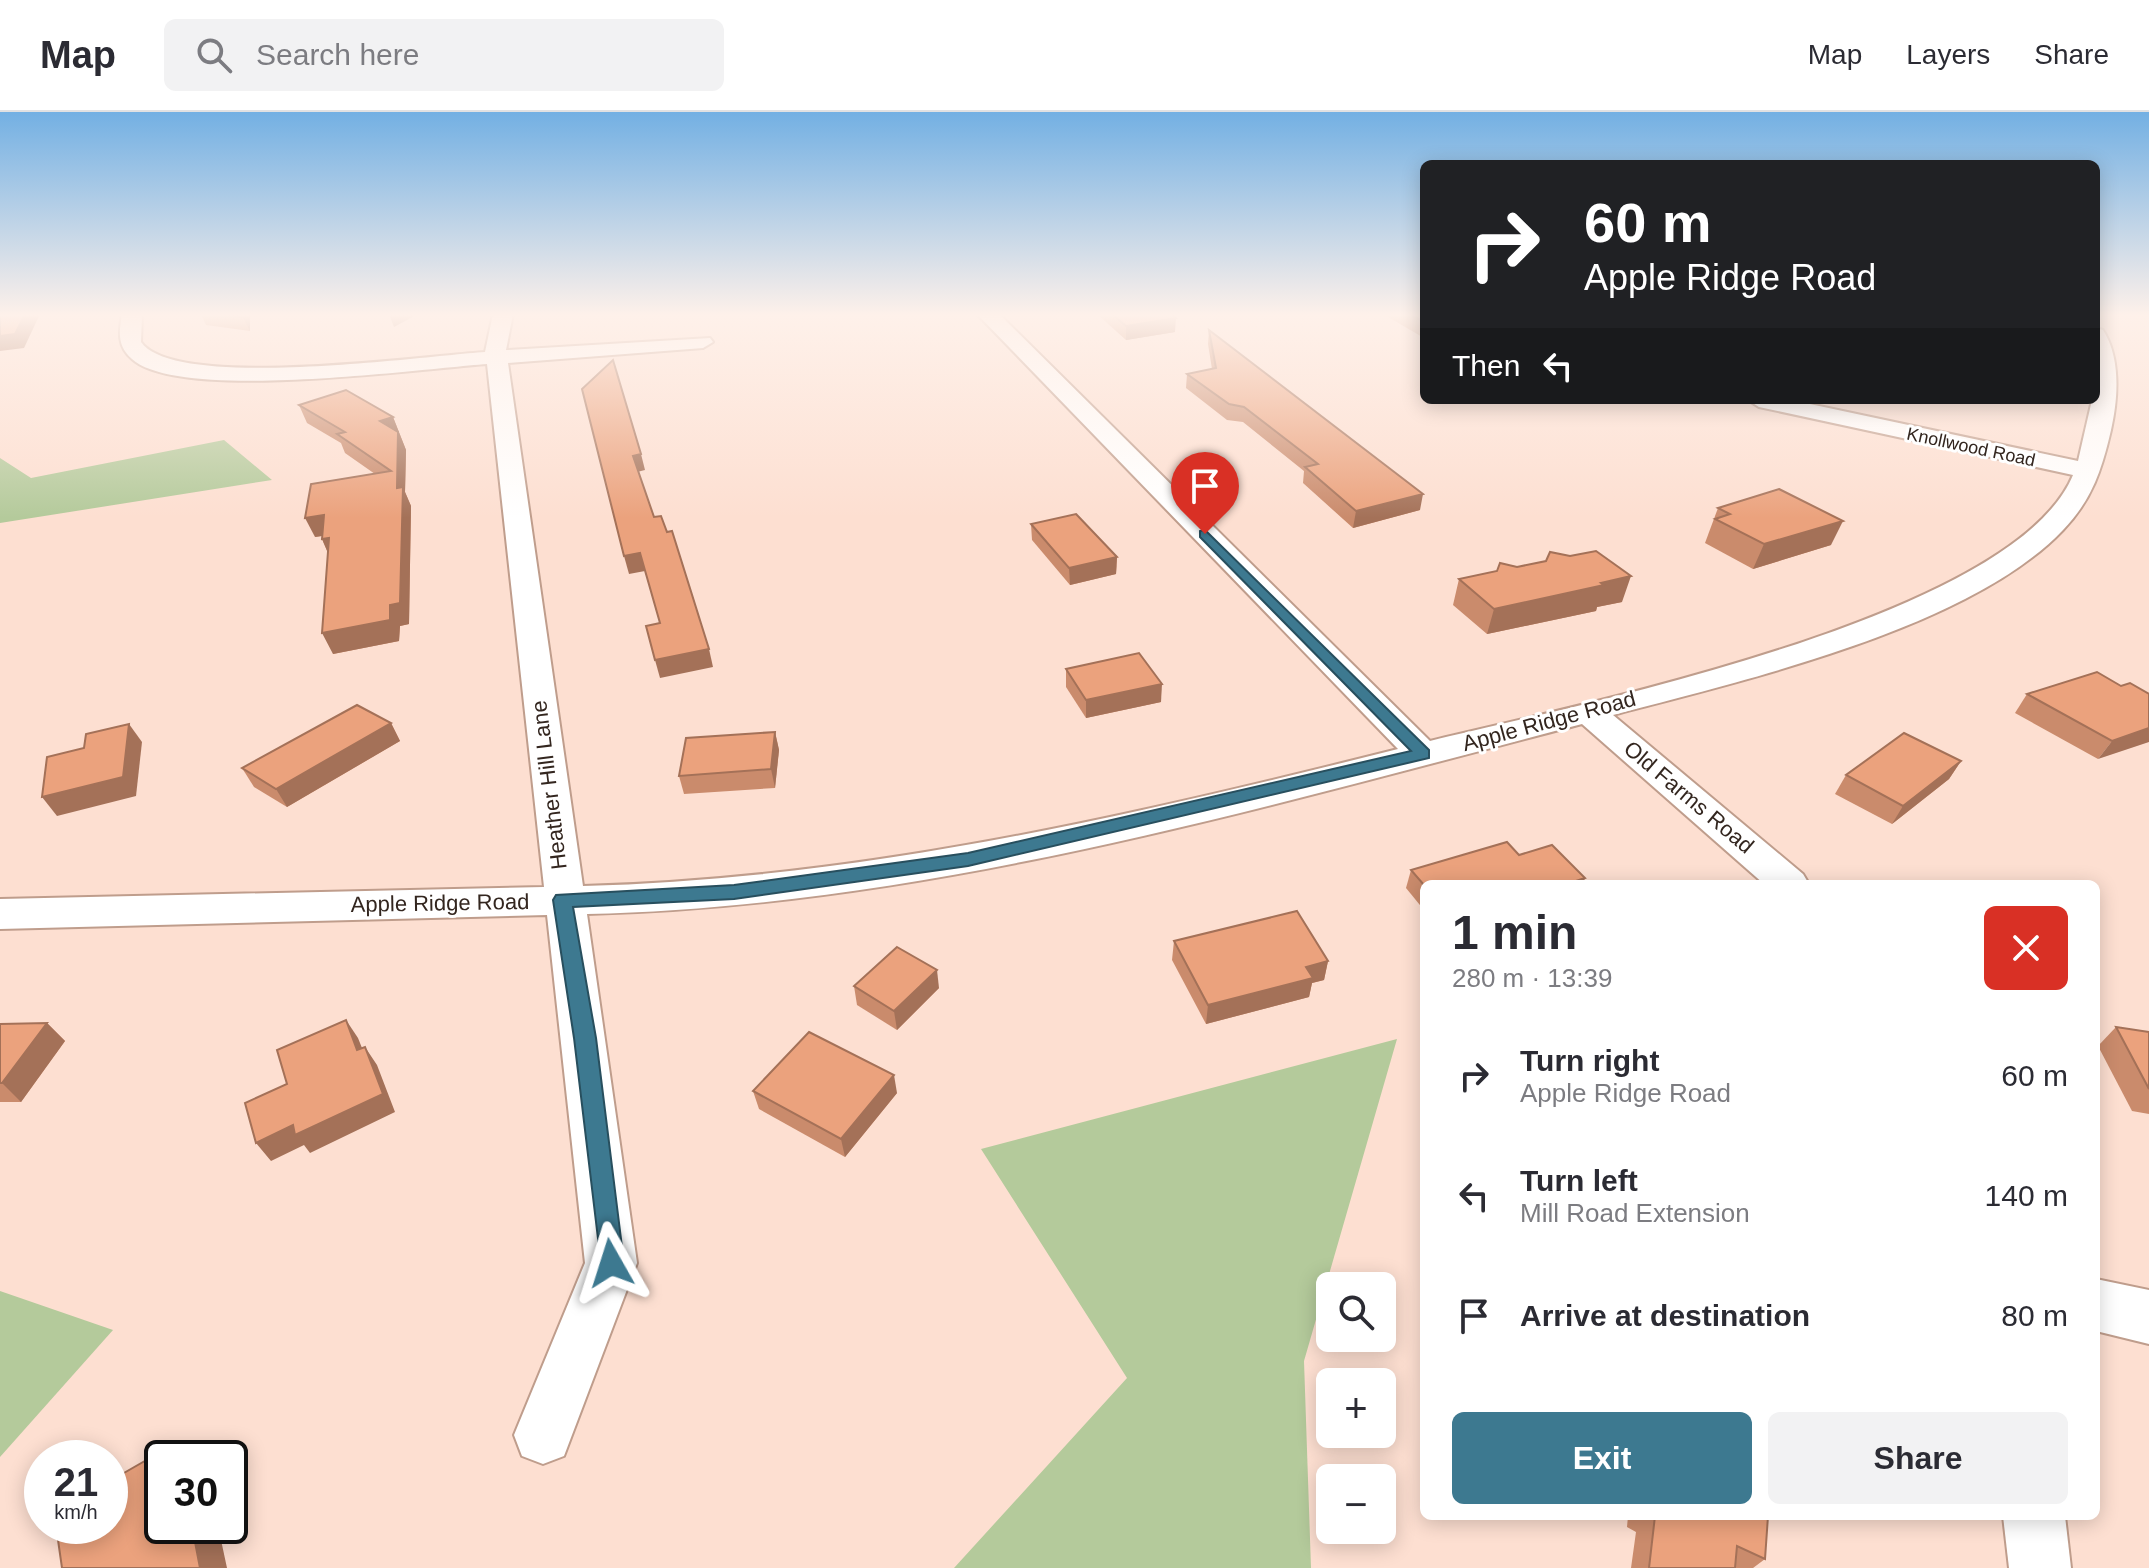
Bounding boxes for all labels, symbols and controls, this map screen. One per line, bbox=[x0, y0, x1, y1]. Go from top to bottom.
search box bbox=[164, 19, 724, 91]
icon: search bbox=[192, 33, 236, 77]
text: Map bbox=[40, 34, 116, 76]
text: Search here bbox=[256, 38, 419, 71]
text: Map bbox=[1808, 39, 1862, 70]
text: Layers bbox=[1906, 39, 1990, 70]
text: Share bbox=[2034, 39, 2109, 70]
text: 60 m bbox=[1584, 191, 1712, 254]
icon: right bbox=[1452, 192, 1556, 296]
text: Apple Ridge Road bbox=[1584, 257, 1876, 298]
icon: left bbox=[1536, 344, 1580, 388]
text: Then bbox=[1452, 349, 1520, 382]
street label: Knollwood Road bbox=[1905, 424, 2037, 470]
pin bbox=[1171, 452, 1239, 534]
icon: arrive bbox=[1183, 464, 1227, 508]
street label: Apple Ridge Road bbox=[1460, 686, 1638, 756]
street label: Heather Hill Lane bbox=[526, 699, 572, 871]
street label: Old Farms Road bbox=[1619, 736, 1759, 858]
street label: Apple Ridge Road bbox=[351, 889, 529, 917]
text: 1 min bbox=[1452, 906, 1577, 959]
button: close bbox=[1984, 906, 2068, 990]
text: 280 m · 13:39 bbox=[1452, 963, 1612, 993]
text: Turn right bbox=[1520, 1044, 1659, 1077]
icon: right bbox=[1452, 1054, 1496, 1098]
text: 60 m bbox=[2001, 1059, 2068, 1092]
text: Apple Ridge Road bbox=[1520, 1078, 1731, 1108]
text: Turn left bbox=[1520, 1164, 1638, 1197]
icon: left bbox=[1452, 1174, 1496, 1218]
text: 140 m bbox=[1985, 1179, 2068, 1212]
text: Mill Road Extension bbox=[1520, 1198, 1750, 1228]
position arrow bbox=[569, 1221, 653, 1305]
map controls bbox=[1316, 1272, 1396, 1544]
button: search bbox=[1316, 1272, 1396, 1352]
icon: arrive bbox=[1452, 1294, 1496, 1338]
text: Arrive at destination bbox=[1520, 1299, 1810, 1332]
text: 80 m bbox=[2001, 1299, 2068, 1332]
button: + bbox=[1316, 1368, 1396, 1448]
button: Exit bbox=[1452, 1412, 1752, 1504]
button: Share bbox=[1768, 1412, 2068, 1504]
speed limit sign: 30 bbox=[144, 1440, 248, 1544]
text: 21 bbox=[54, 1460, 98, 1504]
button: − bbox=[1316, 1464, 1396, 1544]
text: km/h bbox=[54, 1501, 98, 1523]

